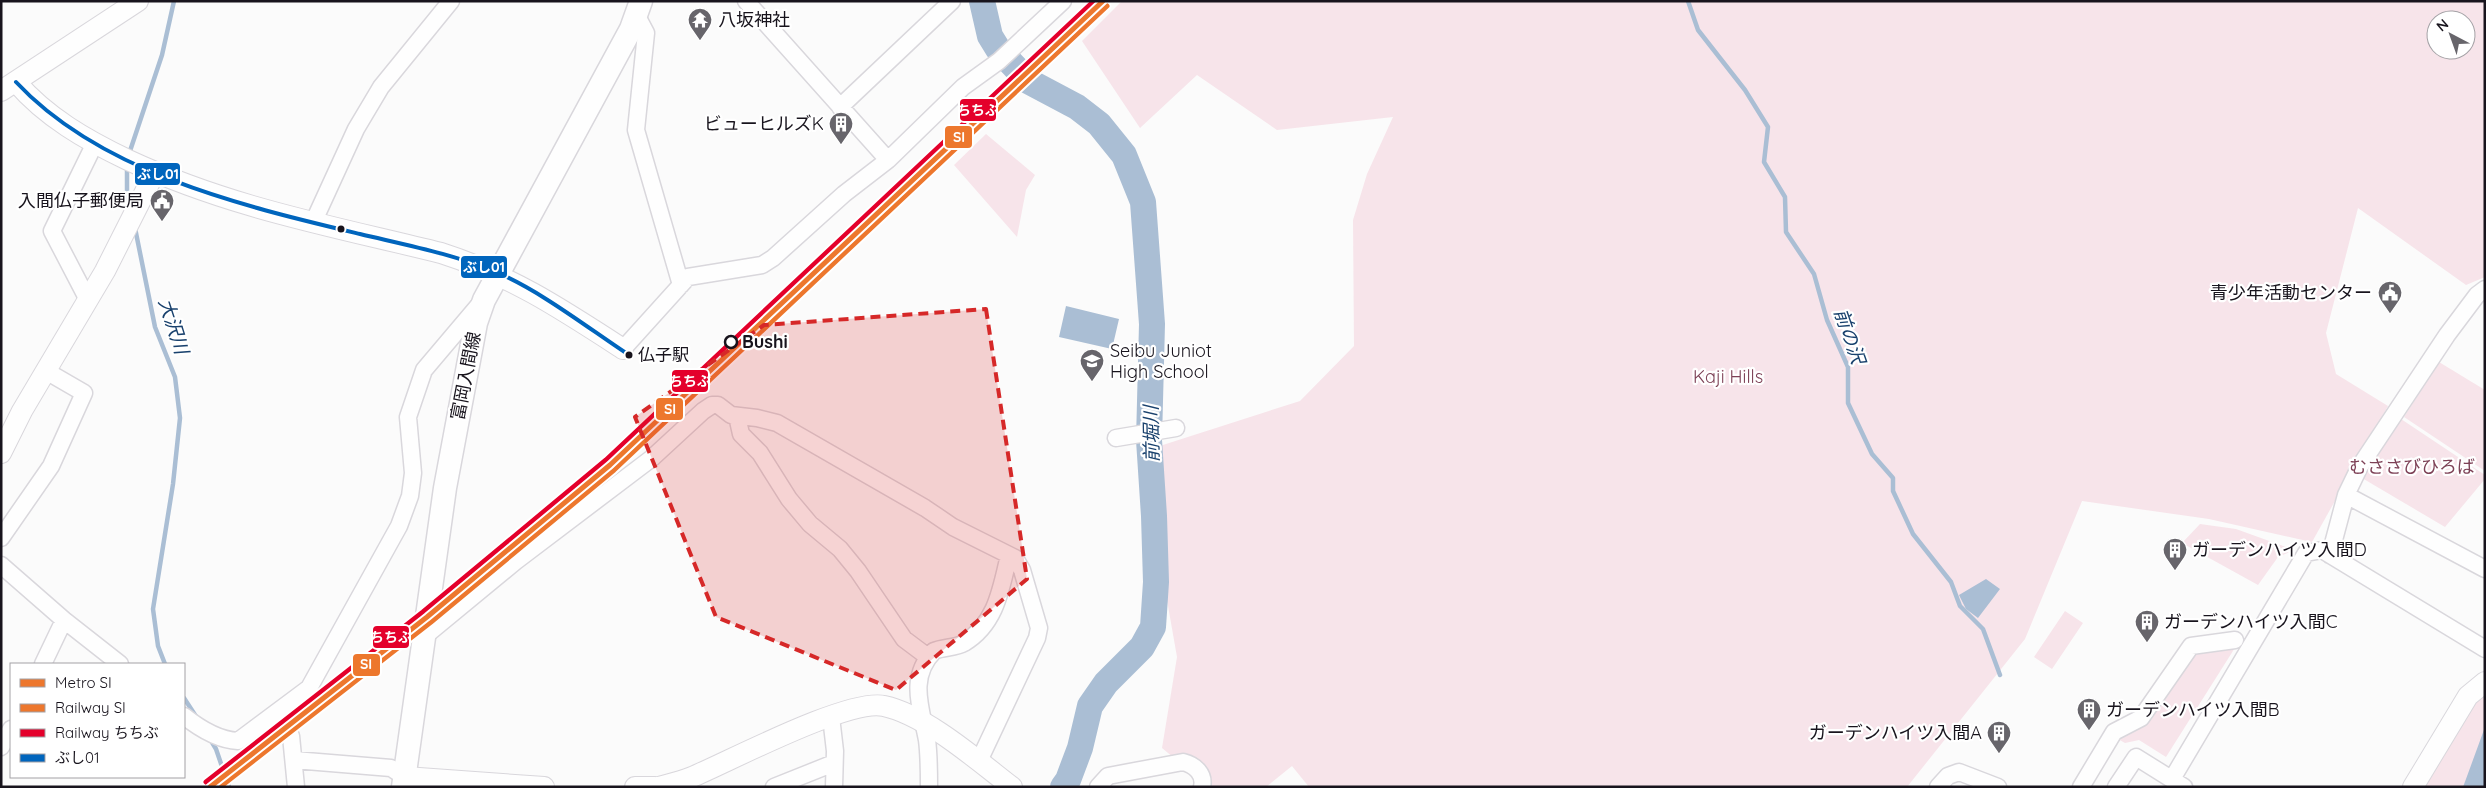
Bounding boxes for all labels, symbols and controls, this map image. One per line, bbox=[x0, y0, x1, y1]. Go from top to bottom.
temple icon: 八坂神社 bbox=[687, 7, 713, 41]
place label: 八坂神社 bbox=[718, 8, 790, 31]
north arrow bbox=[2426, 10, 2476, 60]
text: N bbox=[2433, 15, 2452, 35]
line badge: ちちぶ bbox=[959, 98, 997, 122]
text: ちちぶ bbox=[957, 101, 999, 119]
building icon: ビューヒルズK bbox=[828, 111, 854, 145]
place label: ビューヒルズK bbox=[704, 112, 824, 135]
line badge: SI bbox=[944, 125, 973, 149]
text: SI bbox=[953, 128, 965, 146]
line badge: ぶし01 bbox=[134, 162, 181, 186]
text: ぶし01 bbox=[137, 165, 179, 183]
public building icon: 入間仏子郵便局 bbox=[149, 188, 175, 222]
place label: 入間仏子郵便局 bbox=[18, 189, 144, 212]
unlabelled marker bbox=[336, 224, 346, 234]
line badge: ぶし01 bbox=[460, 255, 508, 279]
text: ぶし01 bbox=[463, 258, 505, 276]
public building icon: 青少年活動センター bbox=[2377, 280, 2403, 314]
place label: 青少年活動センター bbox=[2210, 281, 2372, 304]
water label: 大沢川 bbox=[154, 295, 195, 359]
water label: 前の沢 bbox=[1829, 305, 1872, 370]
street label: 富岡入間線 bbox=[446, 330, 485, 422]
place label: Bushi bbox=[742, 330, 788, 353]
marker: Bushi bbox=[724, 335, 738, 349]
place label: Seibu Juniot High School bbox=[1110, 339, 1212, 383]
place label: 仏子駅 bbox=[638, 344, 689, 365]
school or university icon: Seibu Juniot High School bbox=[1079, 348, 1105, 382]
marker: 仏子駅 bbox=[624, 350, 634, 360]
park label: Kaji Hills bbox=[1693, 365, 1763, 388]
line badge: ちちぶ bbox=[671, 369, 709, 393]
text: ちちぶ bbox=[669, 372, 711, 390]
line badge: SI bbox=[655, 397, 684, 421]
text: SI bbox=[664, 400, 676, 418]
water label: 前堀川 bbox=[1138, 403, 1163, 463]
park label: むささびひろば bbox=[2349, 455, 2475, 478]
building icon: ガーデンハイツ入間D bbox=[2162, 537, 2188, 571]
place label: ガーデンハイツ入間D bbox=[2192, 538, 2367, 561]
building icon: ガーデンハイツ入間C bbox=[2134, 609, 2160, 643]
place label: ガーデンハイツ入間C bbox=[2164, 610, 2338, 633]
line badge: ちちぶ bbox=[372, 625, 410, 649]
text: ちちぶ bbox=[370, 628, 412, 646]
line badge: SI bbox=[352, 653, 381, 677]
text: SI bbox=[360, 655, 372, 673]
legend bbox=[10, 663, 185, 778]
text: Metro SI bbox=[55, 673, 112, 692]
building icon: ガーデンハイツ入間B bbox=[2076, 697, 2102, 731]
text: Railway SI bbox=[55, 698, 126, 717]
place label: ガーデンハイツ入間B bbox=[2106, 698, 2279, 721]
building icon: ガーデンハイツ入間A bbox=[1986, 720, 2012, 754]
place label: ガーデンハイツ入間A bbox=[1809, 721, 1982, 744]
text: Railway ちちぶ bbox=[55, 723, 159, 742]
text: ぶし01 bbox=[55, 748, 99, 767]

